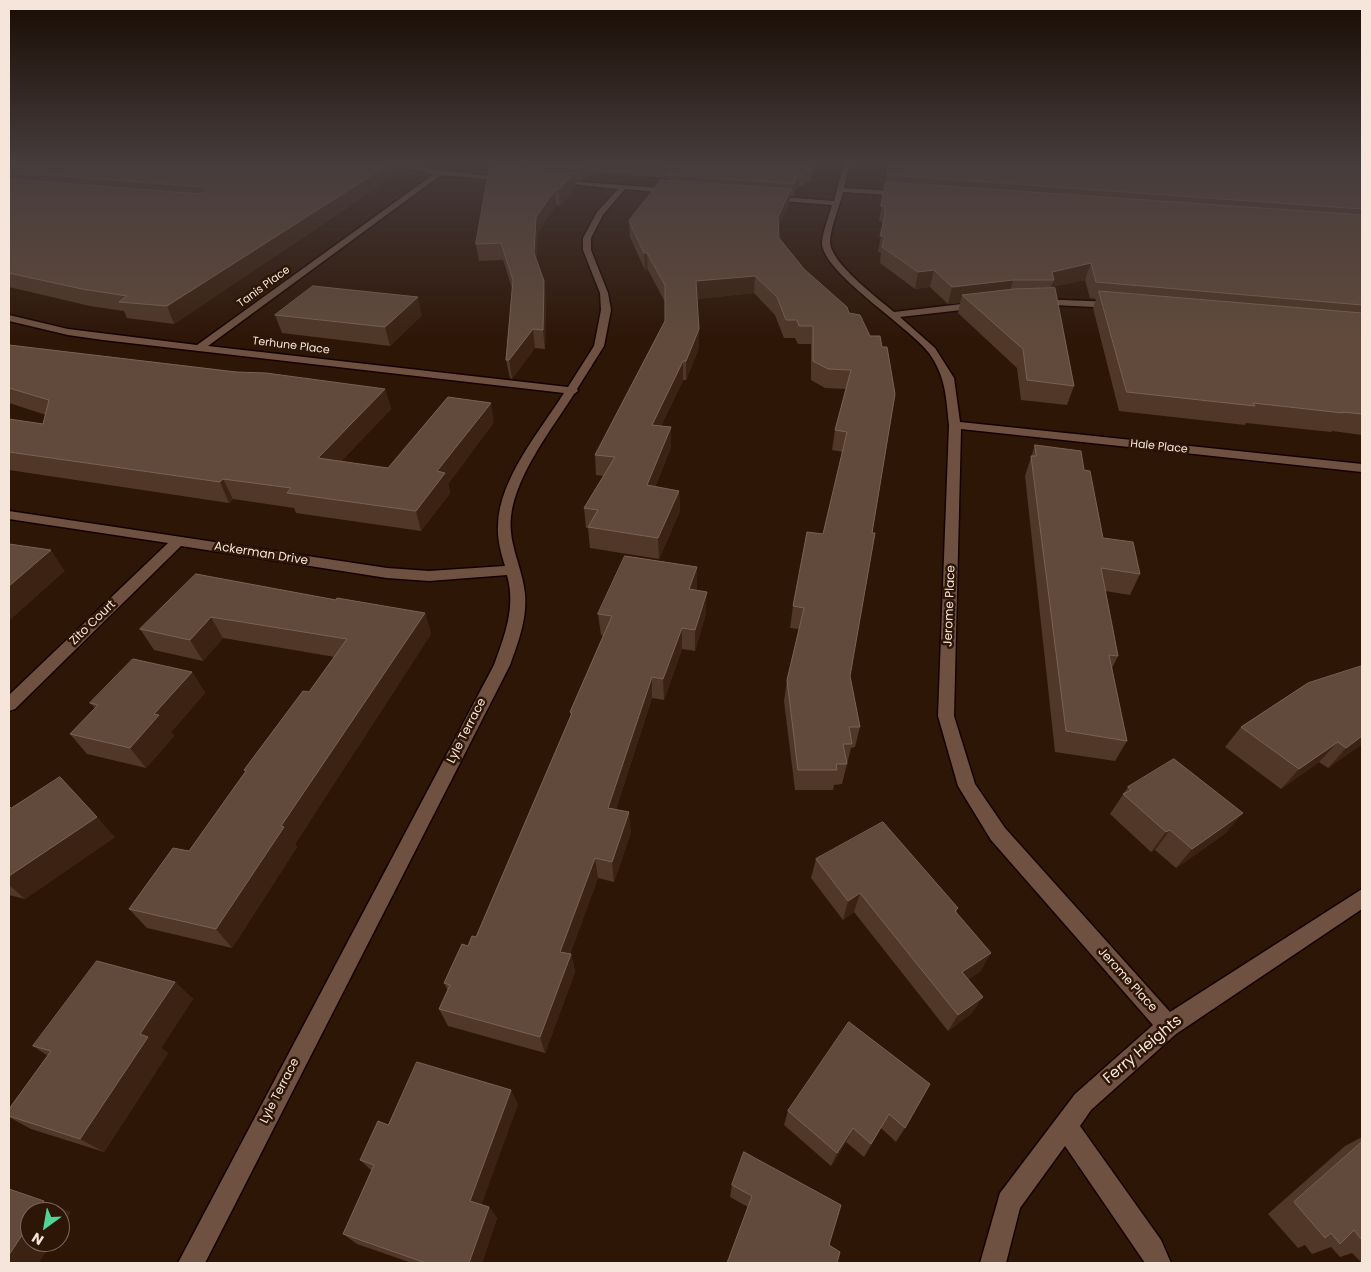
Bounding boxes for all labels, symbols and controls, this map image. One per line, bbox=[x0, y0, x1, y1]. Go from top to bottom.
street label: Tanis Place bbox=[235, 263, 293, 311]
street label: Terhune Place bbox=[252, 335, 330, 357]
street label: Hale Place bbox=[1130, 437, 1188, 457]
street label: Ackerman Drive bbox=[213, 539, 309, 569]
street label: Jerome Place bbox=[941, 565, 959, 647]
street label: Zito Court bbox=[67, 598, 119, 648]
street label: Lyle Terrace bbox=[444, 696, 490, 766]
street label: Jerome Place bbox=[1094, 945, 1160, 1015]
street label: Ferry Heights bbox=[1100, 1012, 1186, 1088]
street label: Lyle Terrace bbox=[257, 1056, 303, 1126]
north arrow bbox=[20, 1202, 70, 1252]
text: N bbox=[28, 1228, 47, 1250]

